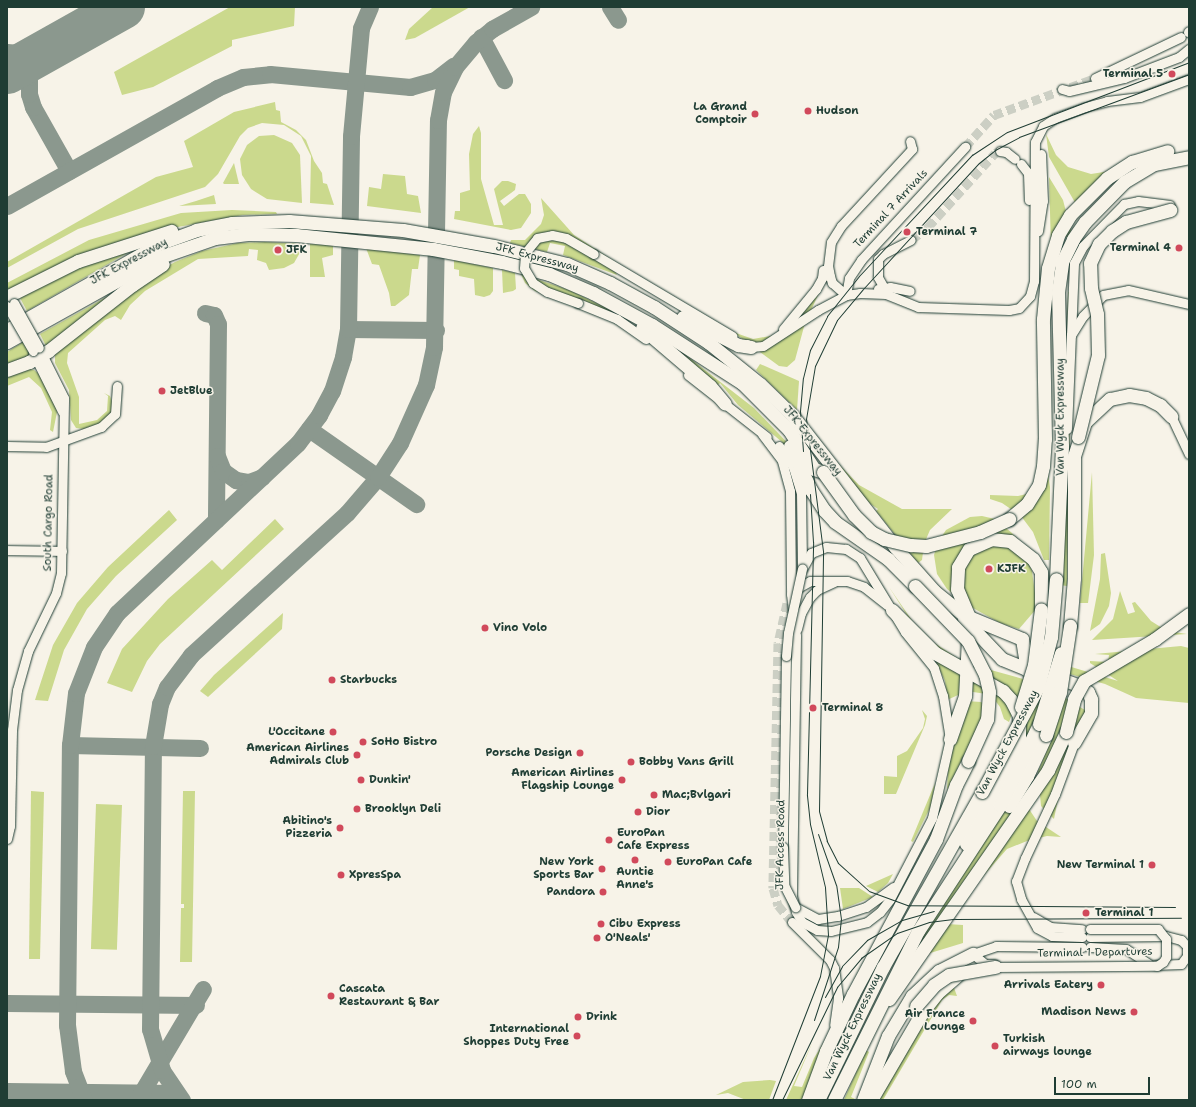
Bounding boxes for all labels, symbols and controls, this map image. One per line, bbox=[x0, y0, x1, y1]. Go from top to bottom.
place label: Terminal 5 bbox=[1103, 67, 1163, 81]
marker: Terminal 5 bbox=[1166, 68, 1178, 80]
place label: La Grand Comptoir bbox=[693, 101, 747, 127]
place label: Hudson bbox=[816, 104, 859, 118]
marker: Hudson bbox=[803, 106, 813, 116]
marker: La Grand Comptoir bbox=[750, 109, 760, 119]
street label: Terminal 7 Arrivals bbox=[851, 167, 931, 251]
place label: Terminal 7 bbox=[916, 225, 977, 239]
marker: Terminal 7 bbox=[901, 226, 913, 238]
street label: JFK Expressway bbox=[88, 236, 170, 288]
street label: JFK Expressway bbox=[494, 241, 580, 275]
place label: Terminal 4 bbox=[1110, 241, 1171, 255]
place label: JFK bbox=[286, 243, 307, 257]
marker: Terminal 4 bbox=[1174, 243, 1184, 253]
marker: JFK bbox=[273, 245, 283, 255]
street label: Van Wyck Expressway bbox=[1054, 358, 1068, 476]
place label: JetBlue bbox=[170, 384, 213, 398]
marker: JetBlue bbox=[157, 386, 167, 396]
street label: JFK Expressway bbox=[780, 404, 844, 478]
street label: South Cargo Road bbox=[42, 474, 56, 572]
place label: KJFK bbox=[997, 562, 1025, 576]
marker: KJFK bbox=[984, 564, 994, 574]
place label: Vino Volo bbox=[493, 621, 547, 635]
marker: Vino Volo bbox=[480, 623, 490, 633]
place label: Starbucks bbox=[340, 673, 397, 687]
marker: Starbucks bbox=[327, 675, 337, 685]
street label: Van Wyck Expressway bbox=[975, 688, 1041, 798]
place label: Terminal 8 bbox=[822, 701, 883, 715]
marker: Terminal 8 bbox=[807, 702, 819, 714]
place label: L'Occitane bbox=[268, 725, 325, 739]
marker: L'Occitane bbox=[328, 727, 338, 737]
place label: SoHo Bistro bbox=[371, 735, 437, 749]
marker: SoHo Bistro bbox=[358, 737, 368, 747]
place label: American Airlines Admirals Club bbox=[246, 742, 349, 768]
place label: Porsche Design bbox=[486, 746, 572, 760]
marker: Porsche Design bbox=[575, 748, 585, 758]
marker: American Airlines Admirals Club bbox=[352, 750, 362, 760]
place label: Bobby Vans Grill bbox=[639, 755, 734, 769]
marker: Bobby Vans Grill bbox=[626, 757, 636, 767]
place label: American Airlines Flagship Lounge bbox=[511, 767, 614, 793]
place label: Dunkin' bbox=[369, 773, 411, 787]
marker: Dunkin' bbox=[356, 775, 366, 785]
marker: American Airlines Flagship Lounge bbox=[617, 775, 627, 785]
place label: Mac;Bvlgari bbox=[662, 788, 731, 802]
marker: Mac;Bvlgari bbox=[649, 790, 659, 800]
street label: JFK Access Road bbox=[774, 800, 788, 890]
place label: Brooklyn Deli bbox=[365, 802, 441, 816]
marker: Brooklyn Deli bbox=[352, 804, 362, 814]
place label: Dior bbox=[646, 805, 670, 819]
marker: Dior bbox=[633, 807, 643, 817]
place label: Abitino's Pizzeria bbox=[283, 815, 332, 841]
marker: Abitino's Pizzeria bbox=[335, 823, 345, 833]
place label: EuroPan Cafe Express bbox=[617, 827, 689, 853]
marker: EuroPan Cafe Express bbox=[604, 835, 614, 845]
marker: Auntie Anne's bbox=[630, 855, 640, 865]
place label: EuroPan Cafe bbox=[676, 855, 752, 869]
place label: New York Sports Bar bbox=[533, 856, 594, 882]
marker: EuroPan Cafe bbox=[663, 857, 673, 867]
place label: New Terminal 1 bbox=[1057, 858, 1144, 872]
marker: New Terminal 1 bbox=[1147, 860, 1157, 870]
marker: New York Sports Bar bbox=[597, 864, 607, 874]
place label: Auntie Anne's bbox=[616, 866, 654, 892]
place label: XpresSpa bbox=[349, 868, 401, 882]
marker: XpresSpa bbox=[336, 870, 346, 880]
place label: Pandora bbox=[547, 885, 595, 899]
marker: Pandora bbox=[598, 887, 608, 897]
place label: Terminal 1 bbox=[1095, 906, 1153, 920]
marker: Terminal 1 bbox=[1080, 907, 1092, 919]
place label: Cibu Express bbox=[609, 917, 681, 931]
marker: Cibu Express bbox=[596, 919, 606, 929]
place label: O'Neals' bbox=[605, 931, 651, 945]
marker: O'Neals' bbox=[592, 933, 602, 943]
street label: Terminal 1 Departures bbox=[1037, 945, 1153, 961]
street label: Van Wyck Expressway bbox=[821, 971, 885, 1083]
place label: Arrivals Eatery bbox=[1004, 978, 1093, 992]
marker: Arrivals Eatery bbox=[1096, 980, 1106, 990]
place label: Cascata Restaurant & Bar bbox=[339, 983, 439, 1009]
marker: Cascata Restaurant & Bar bbox=[326, 991, 336, 1001]
place label: Madison News bbox=[1041, 1005, 1126, 1019]
marker: Madison News bbox=[1129, 1007, 1139, 1017]
place label: Air France Lounge bbox=[905, 1008, 965, 1034]
place label: Drink bbox=[586, 1010, 617, 1024]
marker: Drink bbox=[573, 1012, 583, 1022]
marker: Air France Lounge bbox=[968, 1016, 978, 1026]
place label: International Shoppes Duty Free bbox=[463, 1023, 569, 1049]
marker: International Shoppes Duty Free bbox=[572, 1031, 582, 1041]
place label: Turkish airways lounge bbox=[1003, 1033, 1092, 1059]
marker: Turkish airways lounge bbox=[990, 1041, 1000, 1051]
scale bar bbox=[1056, 1069, 1152, 1095]
text: 100 m bbox=[1061, 1076, 1097, 1092]

